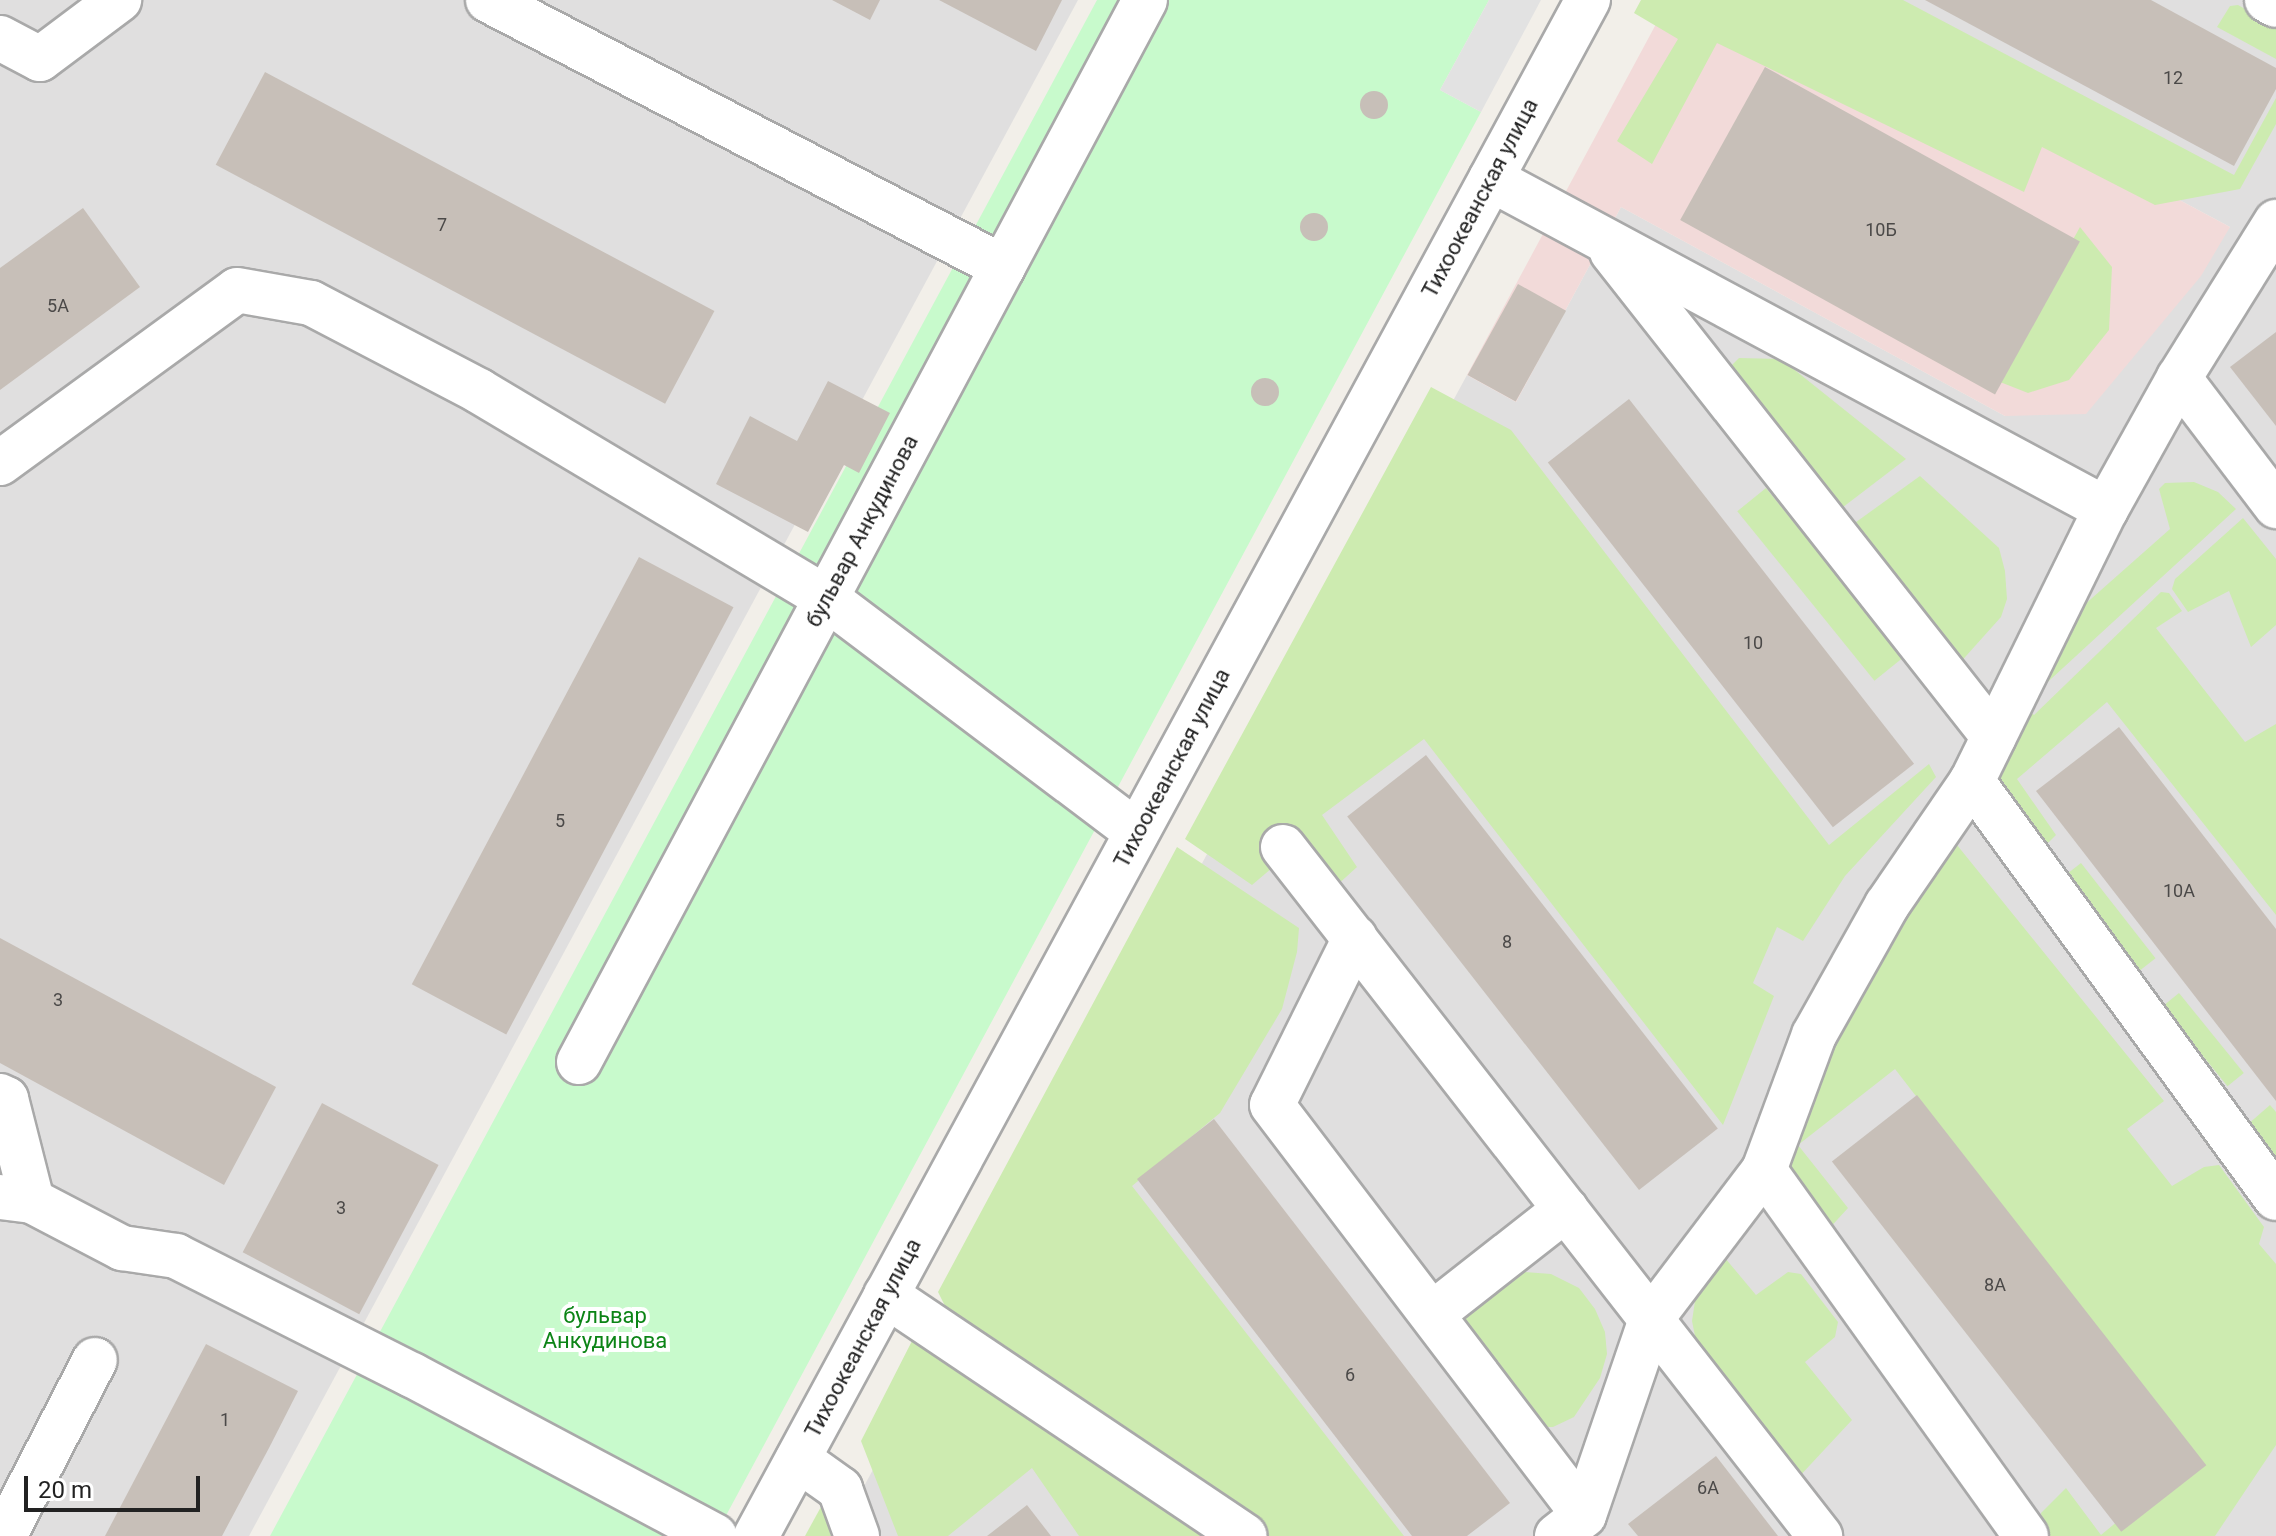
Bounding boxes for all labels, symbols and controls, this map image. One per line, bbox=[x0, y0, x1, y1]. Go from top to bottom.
house number: 12 bbox=[2163, 67, 2183, 89]
street label: Тихоокеанская улица bbox=[1416, 94, 1544, 302]
house number: 7 bbox=[437, 214, 447, 236]
house number: 10Б bbox=[1865, 219, 1897, 241]
house number: 5А bbox=[47, 295, 69, 317]
street label: бульвар Анкудинова bbox=[800, 430, 924, 632]
house number: 10 bbox=[1743, 632, 1763, 654]
street label: Тихоокеанская улица bbox=[1108, 664, 1236, 872]
house number: 5 bbox=[555, 810, 565, 832]
house number: 10А bbox=[2163, 880, 2195, 902]
house number: 8 bbox=[1502, 931, 1512, 953]
house number: 3 bbox=[53, 989, 63, 1011]
house number: 3 bbox=[336, 1197, 346, 1219]
street label: Тихоокеанская улица bbox=[799, 1234, 927, 1442]
house number: 8А bbox=[1984, 1274, 2006, 1296]
park label: бульвар Анкудинова bbox=[543, 1302, 667, 1354]
house number: 6 bbox=[1345, 1364, 1355, 1386]
house number: 1 bbox=[220, 1409, 230, 1431]
scale bar bbox=[28, 1460, 204, 1510]
text: 20 m bbox=[38, 1476, 92, 1504]
house number: 6А bbox=[1697, 1477, 1719, 1499]

